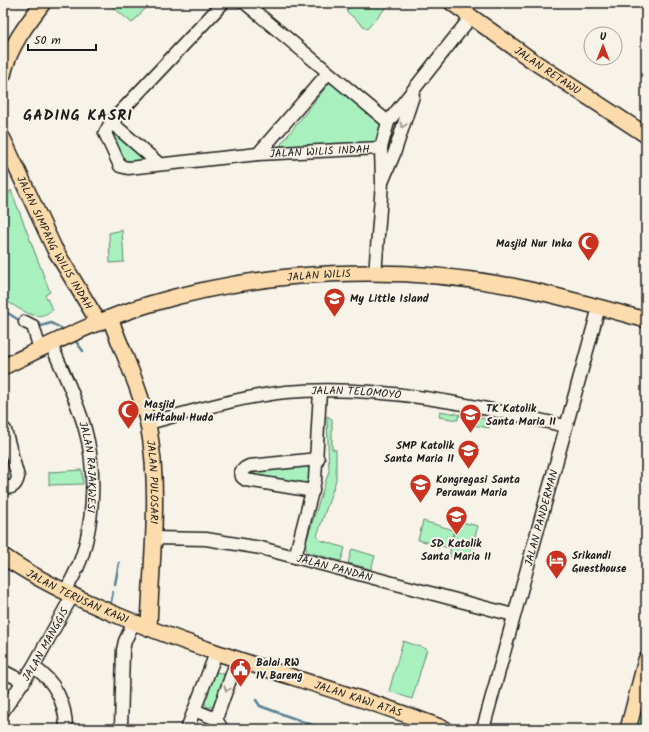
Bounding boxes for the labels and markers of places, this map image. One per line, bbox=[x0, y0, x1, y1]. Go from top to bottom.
mosque icon: Masjid Nur Inka bbox=[575, 230, 601, 263]
place label: Masjid Nur Inka bbox=[496, 235, 572, 253]
school or university icon: My Little Island bbox=[321, 285, 347, 318]
place label: My Little Island bbox=[350, 290, 430, 308]
place label: Masjid Miftahul Huda bbox=[144, 396, 214, 427]
mosque icon: Masjid Miftahul Huda bbox=[116, 397, 142, 430]
place label: TK Katolik Santa Maria II bbox=[486, 400, 557, 431]
school or university icon: TK Katolik Santa Maria II bbox=[457, 401, 483, 434]
place label: SMP Katolik Santa Maria II bbox=[384, 437, 455, 468]
school or university icon: SMP Katolik Santa Maria II bbox=[456, 438, 482, 471]
place label: Kongregasi Santa Perawan Maria bbox=[436, 471, 520, 502]
school or university icon: Kongregasi Santa Perawan Maria bbox=[408, 472, 434, 505]
school or university icon: SD Katolik Santa Maria II bbox=[443, 504, 469, 537]
place label: SD Katolik Santa Maria II bbox=[421, 535, 492, 566]
place label: Srikandi Guesthouse bbox=[572, 547, 627, 578]
hotel icon: Srikandi Guesthouse bbox=[543, 548, 569, 581]
place label: Balai RW IV Bareng bbox=[256, 654, 303, 685]
public building icon: Balai RW IV Bareng bbox=[227, 655, 253, 688]

